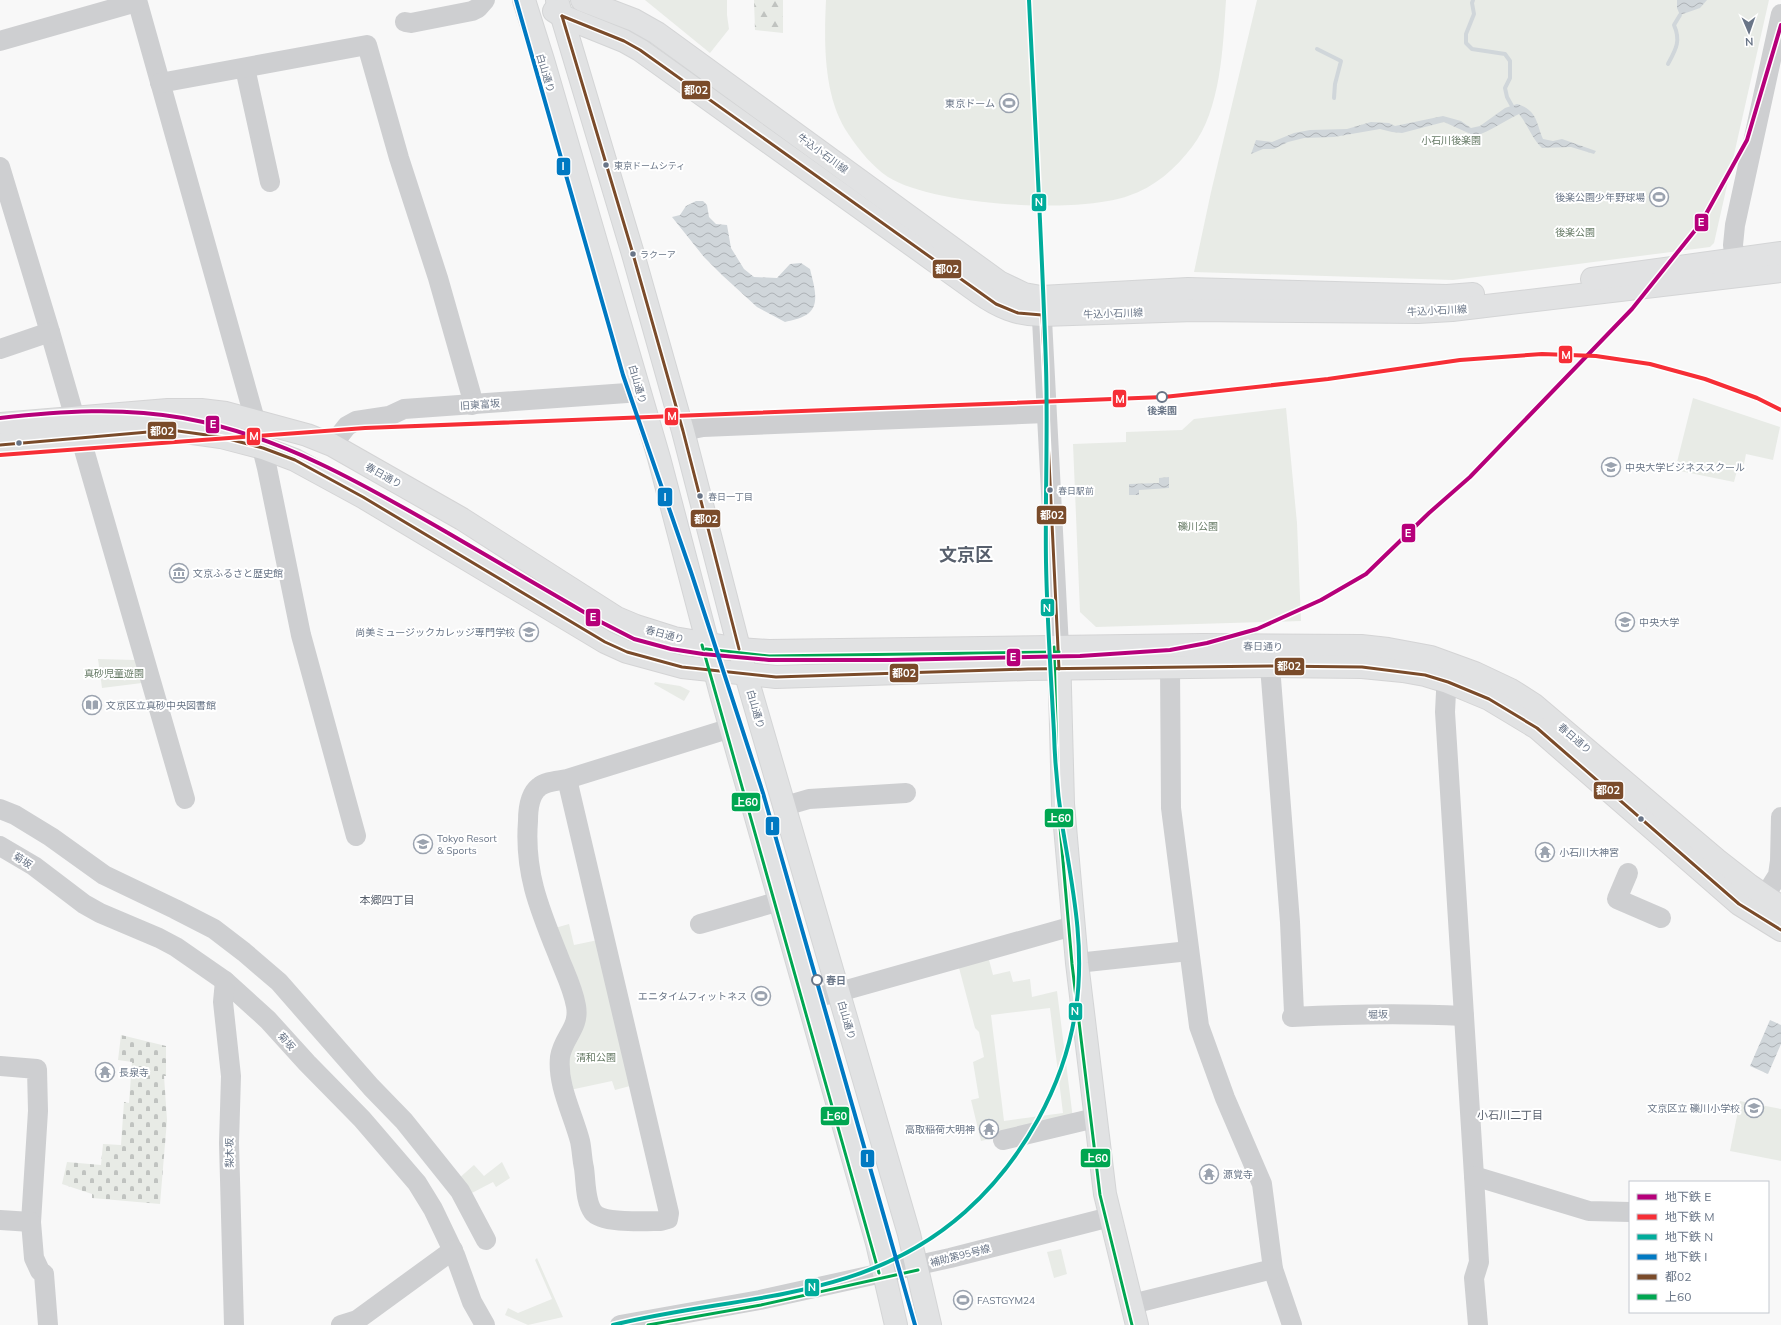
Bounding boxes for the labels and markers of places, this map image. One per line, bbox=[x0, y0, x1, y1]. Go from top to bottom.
sports icon: 東京ドーム bbox=[998, 92, 1020, 114]
place label: 東京ドーム bbox=[945, 97, 995, 110]
marker: 東京ドームシティ bbox=[601, 160, 611, 170]
place label: 東京ドームシティ bbox=[614, 160, 685, 171]
sports icon: 後楽公園少年野球場 bbox=[1648, 186, 1670, 208]
place label: 後楽公園少年野球場 bbox=[1555, 191, 1645, 204]
marker: ラクーア bbox=[628, 249, 638, 259]
place label: ラクーア bbox=[640, 249, 676, 260]
marker: 後楽園 bbox=[1156, 391, 1168, 403]
place label: 後楽園 bbox=[1147, 404, 1177, 417]
unlabelled marker bbox=[14, 438, 24, 448]
school or university icon: 中央大学ビジネススクール bbox=[1600, 456, 1622, 478]
place label: 中央大学ビジネススクール bbox=[1625, 461, 1745, 474]
marker: 春日駅前 bbox=[1045, 485, 1055, 495]
place label: 春日駅前 bbox=[1058, 485, 1094, 496]
marker: 春日一丁目 bbox=[695, 491, 705, 501]
place label: 春日一丁目 bbox=[708, 491, 753, 502]
museum icon: 文京ふるさと歴史館 bbox=[168, 562, 190, 584]
place label: 文京ふるさと歴史館 bbox=[193, 567, 283, 580]
school or university icon: 中央大学 bbox=[1614, 611, 1636, 633]
place label: 中央大学 bbox=[1639, 616, 1679, 629]
school or university icon: 尚美ミュージックカレッジ専門学校 bbox=[518, 621, 540, 643]
place label: 尚美ミュージックカレッジ専門学校 bbox=[355, 626, 515, 639]
library icon: 文京区立真砂中央図書館 bbox=[81, 694, 103, 716]
place label: 文京区立真砂中央図書館 bbox=[106, 699, 216, 712]
unlabelled marker bbox=[1636, 814, 1646, 824]
place label: Tokyo Resort & Sports bbox=[437, 832, 497, 857]
school or university icon: Tokyo Resort & Sports bbox=[412, 833, 434, 855]
temple icon: 小石川大神宮 bbox=[1534, 841, 1556, 863]
place label: 小石川大神宮 bbox=[1559, 846, 1619, 859]
marker: 春日 bbox=[811, 974, 823, 986]
place label: 春日 bbox=[826, 974, 846, 987]
sports icon: エニタイムフィットネス bbox=[750, 985, 772, 1007]
place label: エニタイムフィットネス bbox=[638, 990, 747, 1003]
temple icon: 長泉寺 bbox=[94, 1061, 116, 1083]
place label: 長泉寺 bbox=[119, 1066, 149, 1079]
school or university icon: 文京区立 礫川小学校 bbox=[1743, 1097, 1765, 1119]
place label: 文京区立 礫川小学校 bbox=[1647, 1102, 1740, 1115]
temple icon: 高取稲荷大明神 bbox=[978, 1118, 1000, 1140]
place label: 高取稲荷大明神 bbox=[905, 1123, 975, 1136]
temple icon: 源覚寺 bbox=[1198, 1163, 1220, 1185]
place label: 源覚寺 bbox=[1223, 1168, 1253, 1181]
sports icon: FASTGYM24 bbox=[952, 1289, 974, 1311]
place label: FASTGYM24 bbox=[977, 1294, 1035, 1307]

